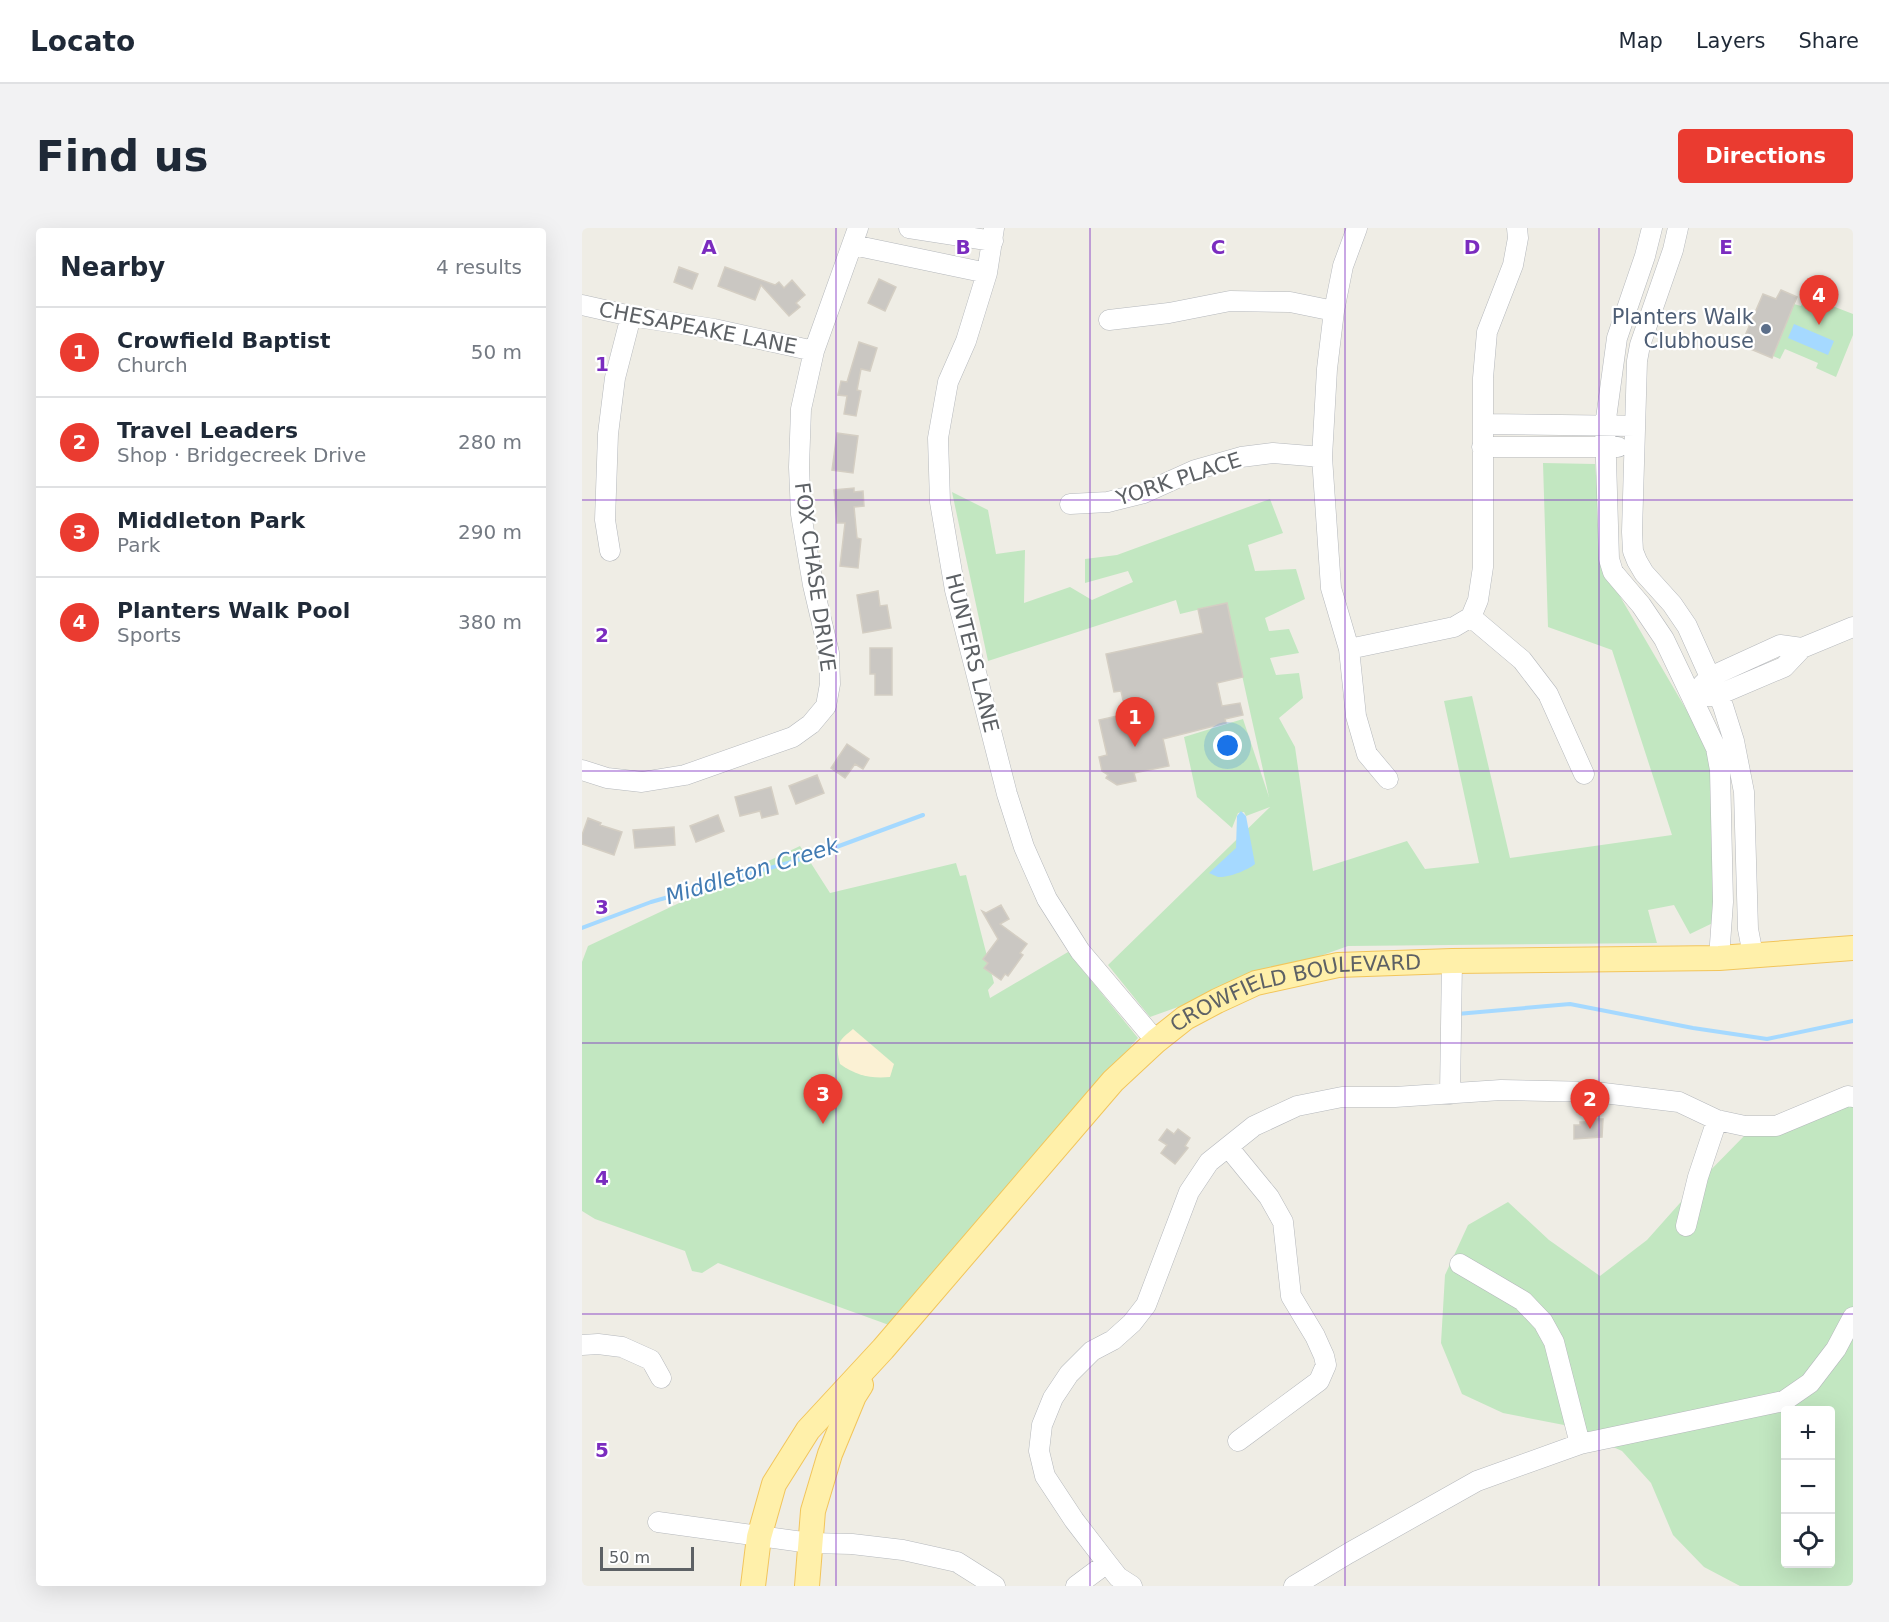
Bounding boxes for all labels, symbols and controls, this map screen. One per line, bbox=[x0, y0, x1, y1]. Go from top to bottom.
text: Locato bbox=[30, 25, 135, 58]
text: Map bbox=[1619, 29, 1663, 53]
text: Layers bbox=[1696, 29, 1765, 53]
text: Share bbox=[1798, 29, 1859, 53]
button: Directions bbox=[1678, 129, 1853, 183]
text: Find us bbox=[36, 132, 209, 181]
text: A bbox=[701, 235, 717, 259]
text: B bbox=[955, 235, 971, 259]
text: C bbox=[1211, 235, 1225, 259]
text: D bbox=[1464, 235, 1480, 259]
text: E bbox=[1719, 235, 1733, 259]
text: Nearby bbox=[60, 252, 165, 282]
text: 4 results bbox=[436, 255, 522, 279]
pin: 4 bbox=[1800, 276, 1838, 325]
street label: CHESAPEAKE LANE bbox=[597, 297, 799, 359]
place label: Planters Walk Clubhouse bbox=[1612, 305, 1755, 353]
marker: Planters Walk Clubhouse bbox=[1759, 322, 1773, 336]
text: Crowfield Baptist bbox=[117, 328, 331, 353]
text: 1 bbox=[73, 340, 86, 364]
text: 50 m bbox=[471, 340, 522, 364]
text: 1 bbox=[595, 352, 609, 376]
text: Church bbox=[117, 353, 188, 377]
text: Travel Leaders bbox=[117, 418, 298, 443]
text: 2 bbox=[73, 430, 86, 454]
text: 280 m bbox=[458, 430, 522, 454]
text: Shop · Bridgecreek Drive bbox=[117, 443, 366, 467]
street label: YORK PLACE bbox=[1113, 447, 1245, 511]
street label: FOX CHASE DRIVE bbox=[790, 481, 840, 673]
text: Middleton Park bbox=[117, 508, 305, 533]
text: 3 bbox=[73, 520, 86, 544]
text: 290 m bbox=[458, 520, 522, 544]
text: Park bbox=[117, 533, 160, 557]
street label: HUNTERS LANE bbox=[941, 571, 1003, 735]
text: Planters Walk Pool bbox=[117, 598, 350, 623]
text: 4 bbox=[73, 610, 86, 634]
text: 380 m bbox=[458, 610, 522, 634]
text: Sports bbox=[117, 623, 181, 647]
text: 2 bbox=[595, 623, 609, 647]
pin: 1 bbox=[1116, 698, 1154, 747]
your location bbox=[1213, 731, 1242, 760]
water label: Middleton Creek bbox=[662, 832, 843, 909]
text: 3 bbox=[595, 895, 609, 919]
street label: CROWFIELD BOULEVARD bbox=[1165, 950, 1422, 1037]
pin: 3 bbox=[804, 1074, 842, 1124]
pin: 2 bbox=[1570, 1080, 1610, 1129]
text: 4 bbox=[595, 1166, 609, 1190]
map controls bbox=[1781, 1406, 1835, 1568]
button: + bbox=[1781, 1406, 1835, 1460]
text: 5 bbox=[595, 1438, 609, 1462]
button: − bbox=[1781, 1460, 1835, 1514]
button: locate bbox=[1781, 1514, 1835, 1568]
scale bar bbox=[600, 1544, 694, 1572]
text: 50 m bbox=[609, 1548, 650, 1567]

